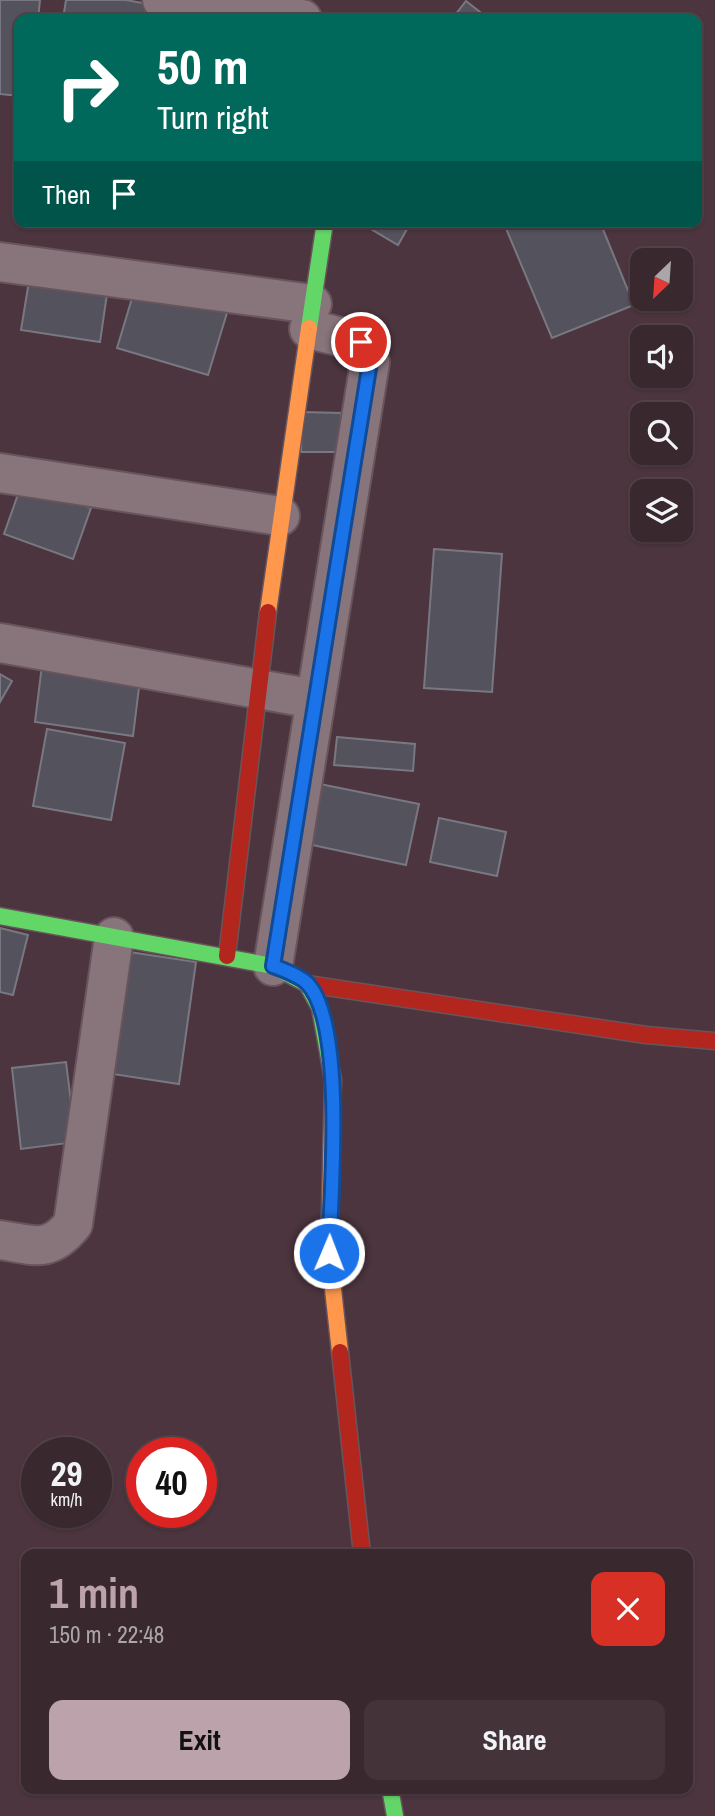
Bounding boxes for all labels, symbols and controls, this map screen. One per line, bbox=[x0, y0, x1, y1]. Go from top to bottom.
text: 50 m bbox=[157, 33, 249, 99]
icon: right bbox=[42, 42, 133, 133]
text: Turn right bbox=[157, 96, 269, 139]
icon: arrive bbox=[105, 175, 143, 213]
text: Then bbox=[42, 177, 91, 212]
north arrow bbox=[630, 248, 693, 312]
map controls bbox=[630, 248, 693, 542]
pin bbox=[331, 312, 391, 372]
icon: arrive bbox=[342, 323, 380, 361]
button: sound bbox=[630, 325, 693, 388]
button: search bbox=[630, 402, 693, 465]
button: layers bbox=[630, 479, 693, 542]
position arrow bbox=[292, 1216, 366, 1290]
speed limit sign: 40 bbox=[126, 1437, 217, 1528]
text: 29 bbox=[51, 1450, 82, 1497]
text: km/h bbox=[51, 1487, 83, 1512]
text: 1 min bbox=[49, 1565, 139, 1621]
button: close bbox=[591, 1572, 665, 1646]
text: 150 m · 22:48 bbox=[49, 1619, 164, 1650]
button: Exit bbox=[49, 1700, 350, 1780]
button: Share bbox=[364, 1700, 665, 1780]

